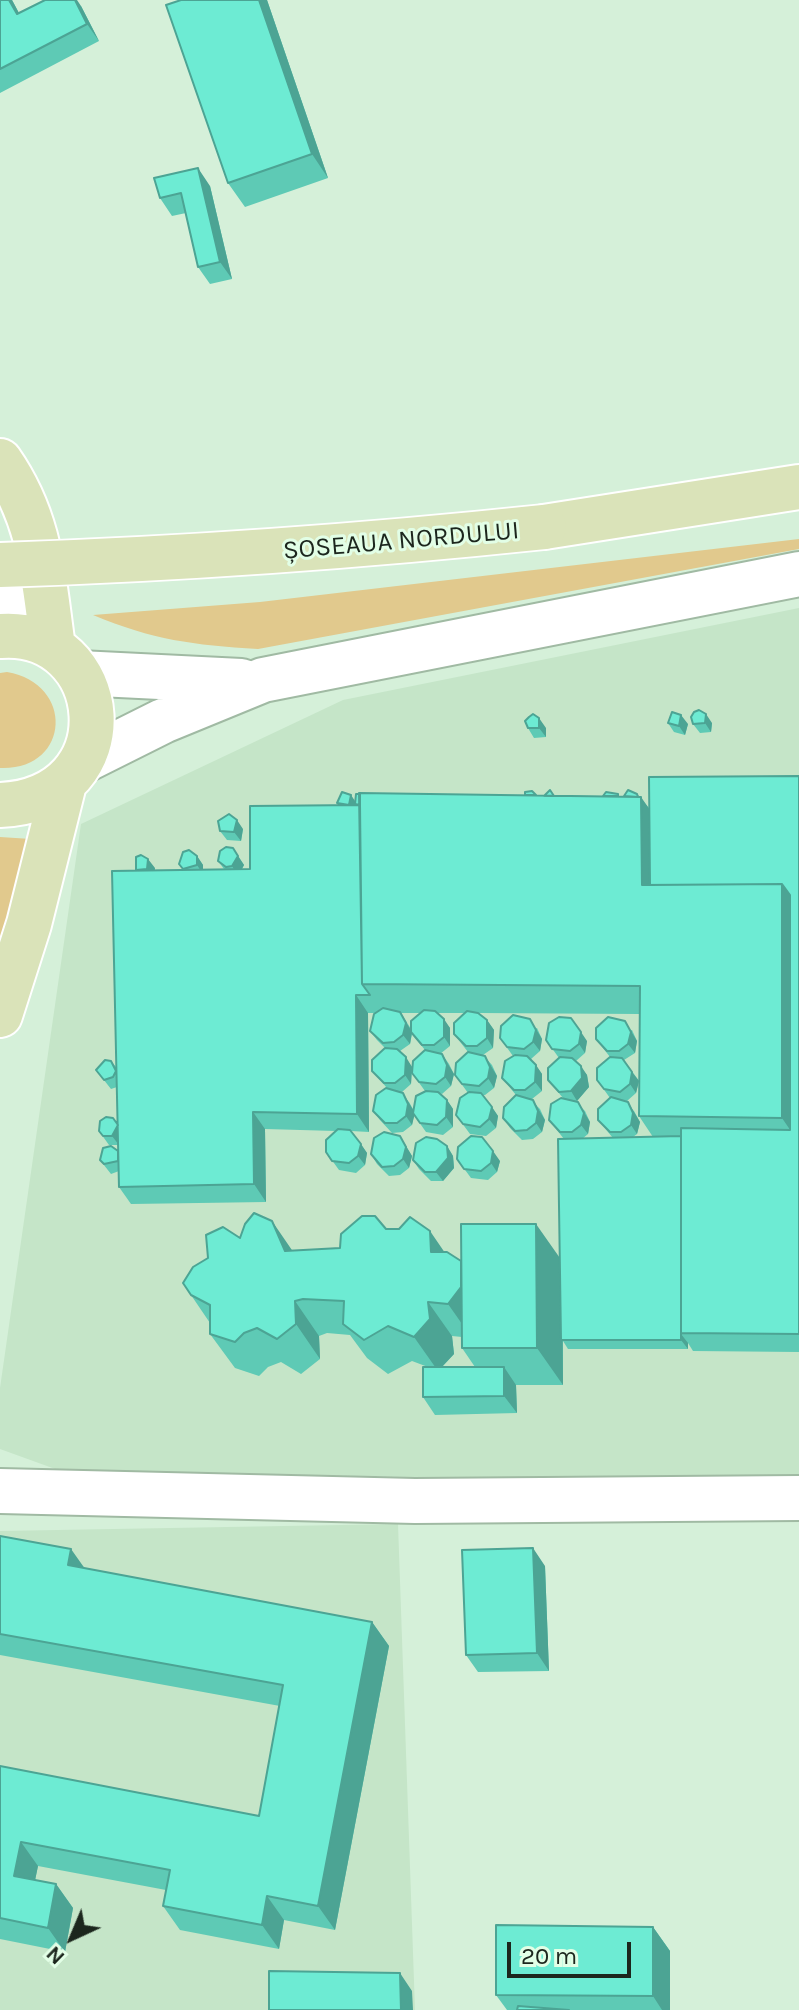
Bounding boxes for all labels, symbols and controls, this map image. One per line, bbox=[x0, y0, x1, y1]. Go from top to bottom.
street label: ȘOSEAUA NORDULUI bbox=[282, 515, 520, 567]
north arrow bbox=[32, 1898, 112, 1978]
scale bar bbox=[511, 1926, 635, 1976]
text: N bbox=[41, 1940, 70, 1970]
text: 20 m bbox=[521, 1942, 577, 1970]

